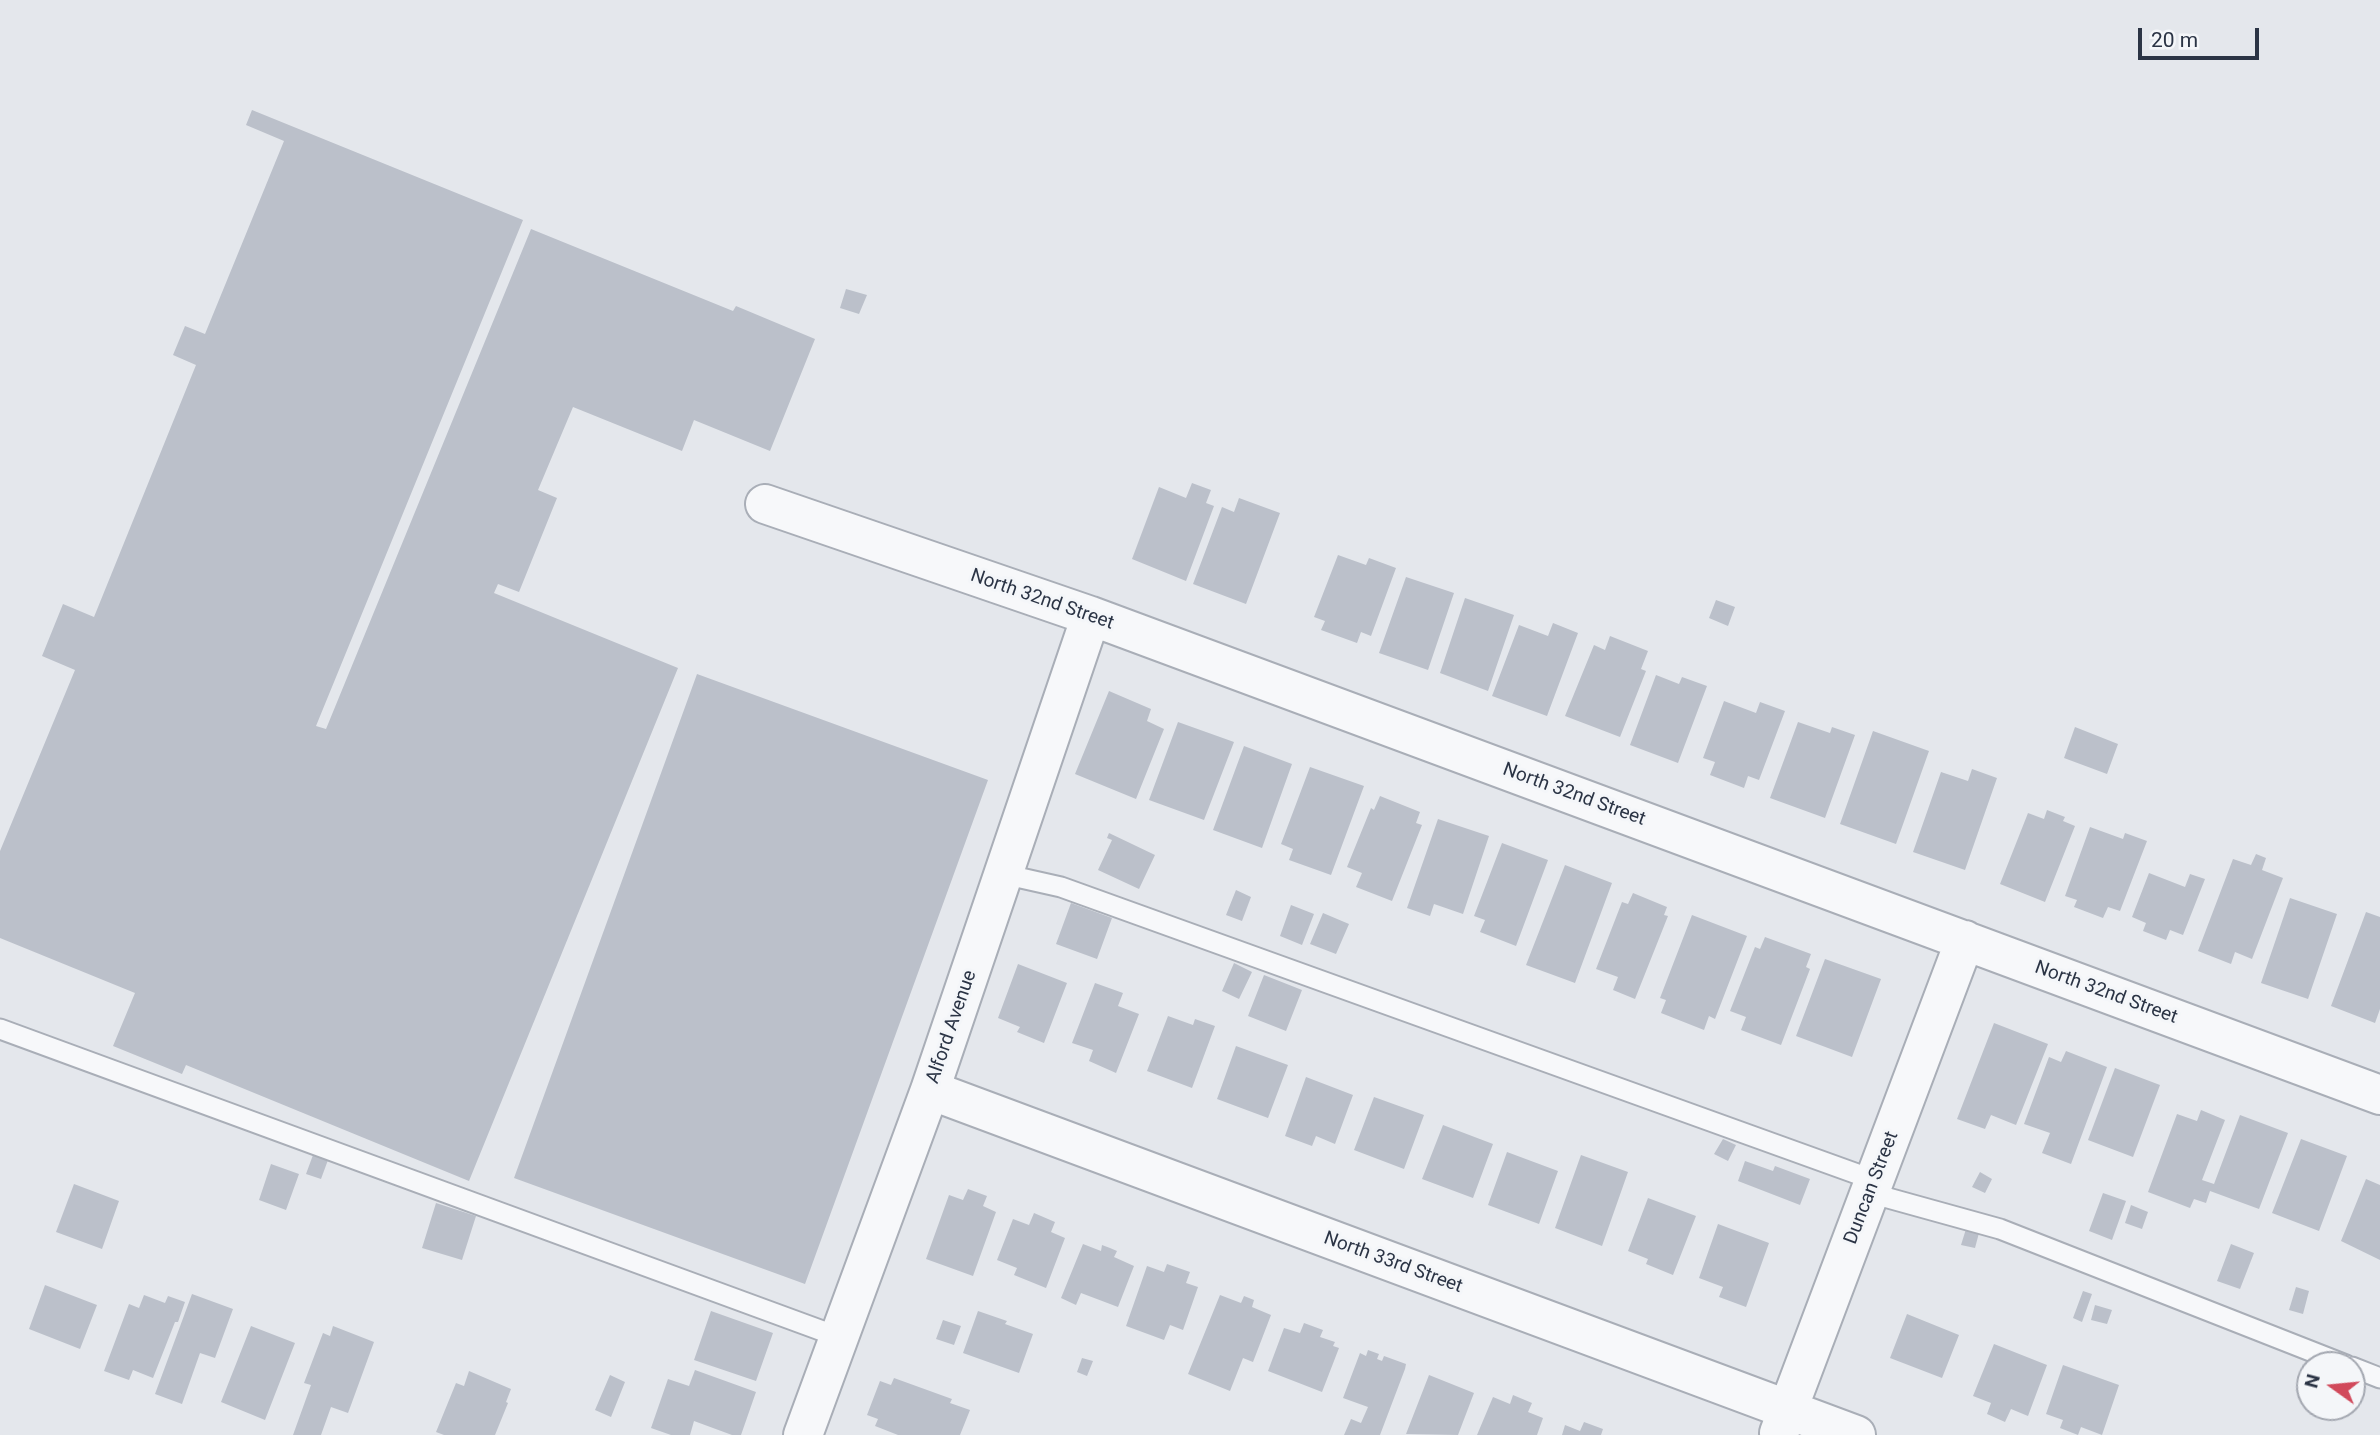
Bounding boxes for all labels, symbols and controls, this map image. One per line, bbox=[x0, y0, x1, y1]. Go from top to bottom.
scale bar bbox=[2142, 14, 2263, 58]
text: 20 m bbox=[2151, 28, 2198, 52]
street label: North 32nd Street bbox=[967, 565, 1117, 635]
street label: North 32nd Street bbox=[1500, 759, 1648, 831]
street label: North 32nd Street bbox=[2032, 957, 2180, 1029]
street label: Alford Avenue bbox=[922, 967, 982, 1087]
street label: Duncan Street bbox=[1840, 1128, 1904, 1248]
street label: North 33rd Street bbox=[1321, 1227, 1465, 1299]
north arrow bbox=[2296, 1351, 2366, 1421]
text: N bbox=[2299, 1372, 2325, 1390]

